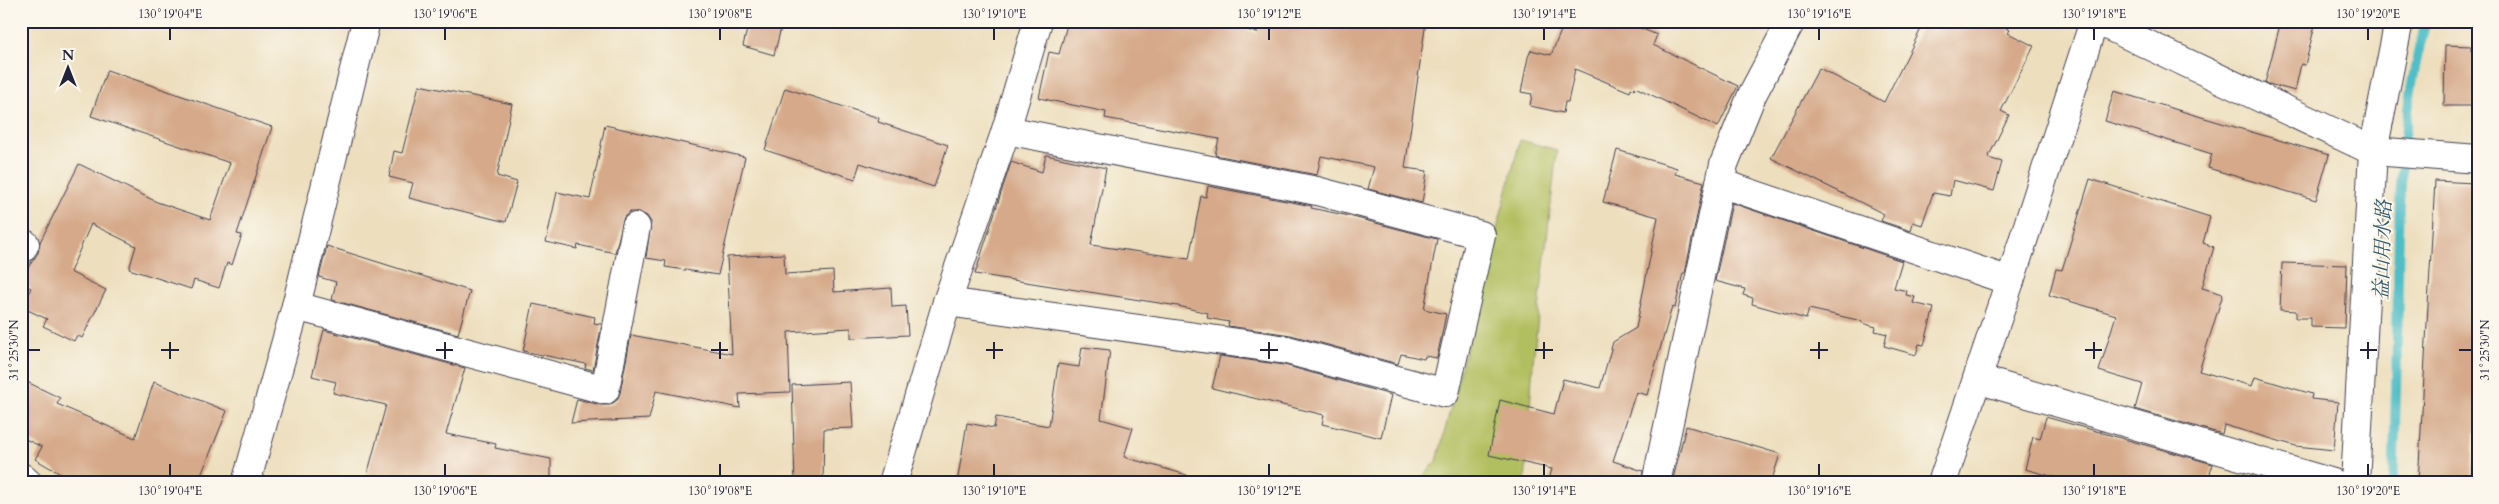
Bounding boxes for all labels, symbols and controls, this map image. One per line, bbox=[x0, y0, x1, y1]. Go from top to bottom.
text: 130°19'04"E bbox=[138, 6, 202, 22]
text: 130°19'06"E bbox=[413, 6, 477, 22]
text: 130°19'08"E bbox=[688, 6, 752, 22]
text: 130°19'10"E bbox=[962, 6, 1026, 22]
text: 130°19'12"E bbox=[1237, 6, 1301, 22]
text: 130°19'14"E bbox=[1512, 6, 1576, 22]
text: 130°19'16"E bbox=[1787, 6, 1851, 22]
text: 130°19'18"E bbox=[2062, 6, 2126, 22]
text: 130°19'20"E bbox=[2336, 6, 2400, 22]
north arrow bbox=[42, 42, 92, 92]
text: N bbox=[62, 46, 74, 65]
water label: 益山用水路 bbox=[2367, 198, 2398, 300]
text: 31°25'30"N bbox=[6, 319, 22, 380]
text: 31°25'30"N bbox=[2477, 319, 2493, 380]
text: 130°19'04"E bbox=[138, 483, 202, 499]
text: 130°19'06"E bbox=[413, 483, 477, 499]
text: 130°19'08"E bbox=[688, 483, 752, 499]
text: 130°19'10"E bbox=[962, 483, 1026, 499]
text: 130°19'12"E bbox=[1237, 483, 1301, 499]
text: 130°19'14"E bbox=[1512, 483, 1576, 499]
text: 130°19'16"E bbox=[1787, 483, 1851, 499]
text: 130°19'18"E bbox=[2062, 483, 2126, 499]
text: 130°19'20"E bbox=[2336, 483, 2400, 499]

